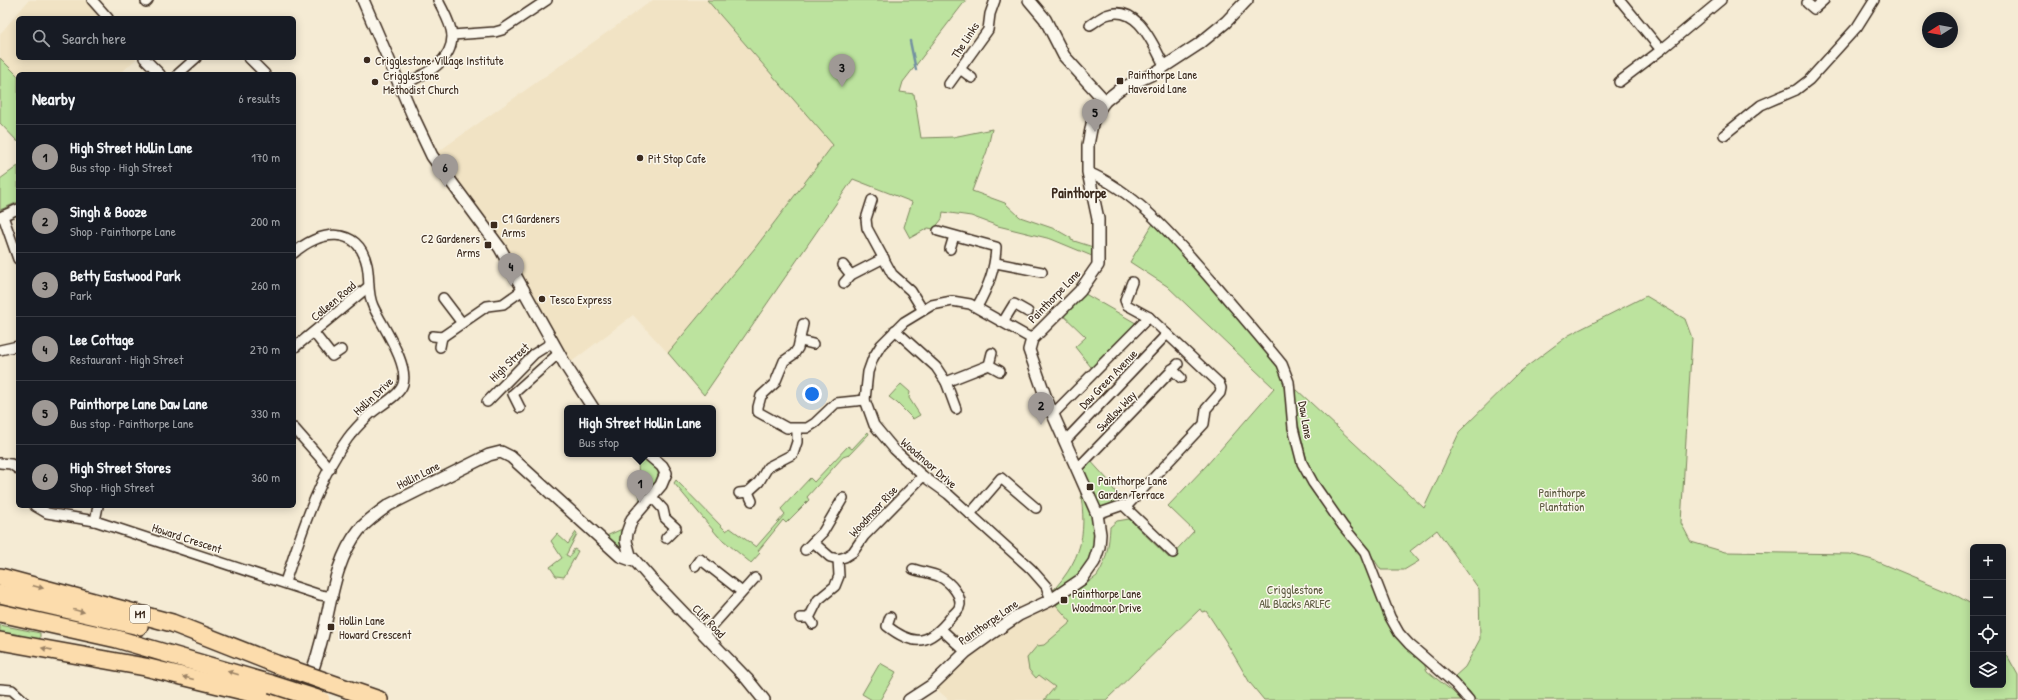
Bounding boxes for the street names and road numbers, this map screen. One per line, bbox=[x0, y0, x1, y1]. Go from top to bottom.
street label: The Links bbox=[947, 18, 983, 62]
street label: Painthorpe Lane bbox=[1024, 265, 1084, 327]
street label: Colleen Road bbox=[307, 277, 359, 325]
street label: High Street bbox=[485, 338, 533, 385]
street label: Daw Green Avenue bbox=[1075, 345, 1141, 413]
street label: Hollin Drive bbox=[349, 373, 397, 419]
street label: Swallow Way bbox=[1092, 387, 1140, 435]
street label: Daw Lane bbox=[1294, 400, 1318, 440]
street label: Woodmoor Drive bbox=[897, 434, 961, 492]
street label: Hollin Lane bbox=[394, 457, 442, 493]
street label: Woodmoor Rise bbox=[845, 481, 901, 540]
street label: Howard Crescent bbox=[150, 519, 225, 558]
street label: Painthorpe Lane bbox=[955, 595, 1021, 649]
street label: Cliff Road bbox=[689, 600, 730, 642]
road number: M1 bbox=[130, 605, 150, 623]

